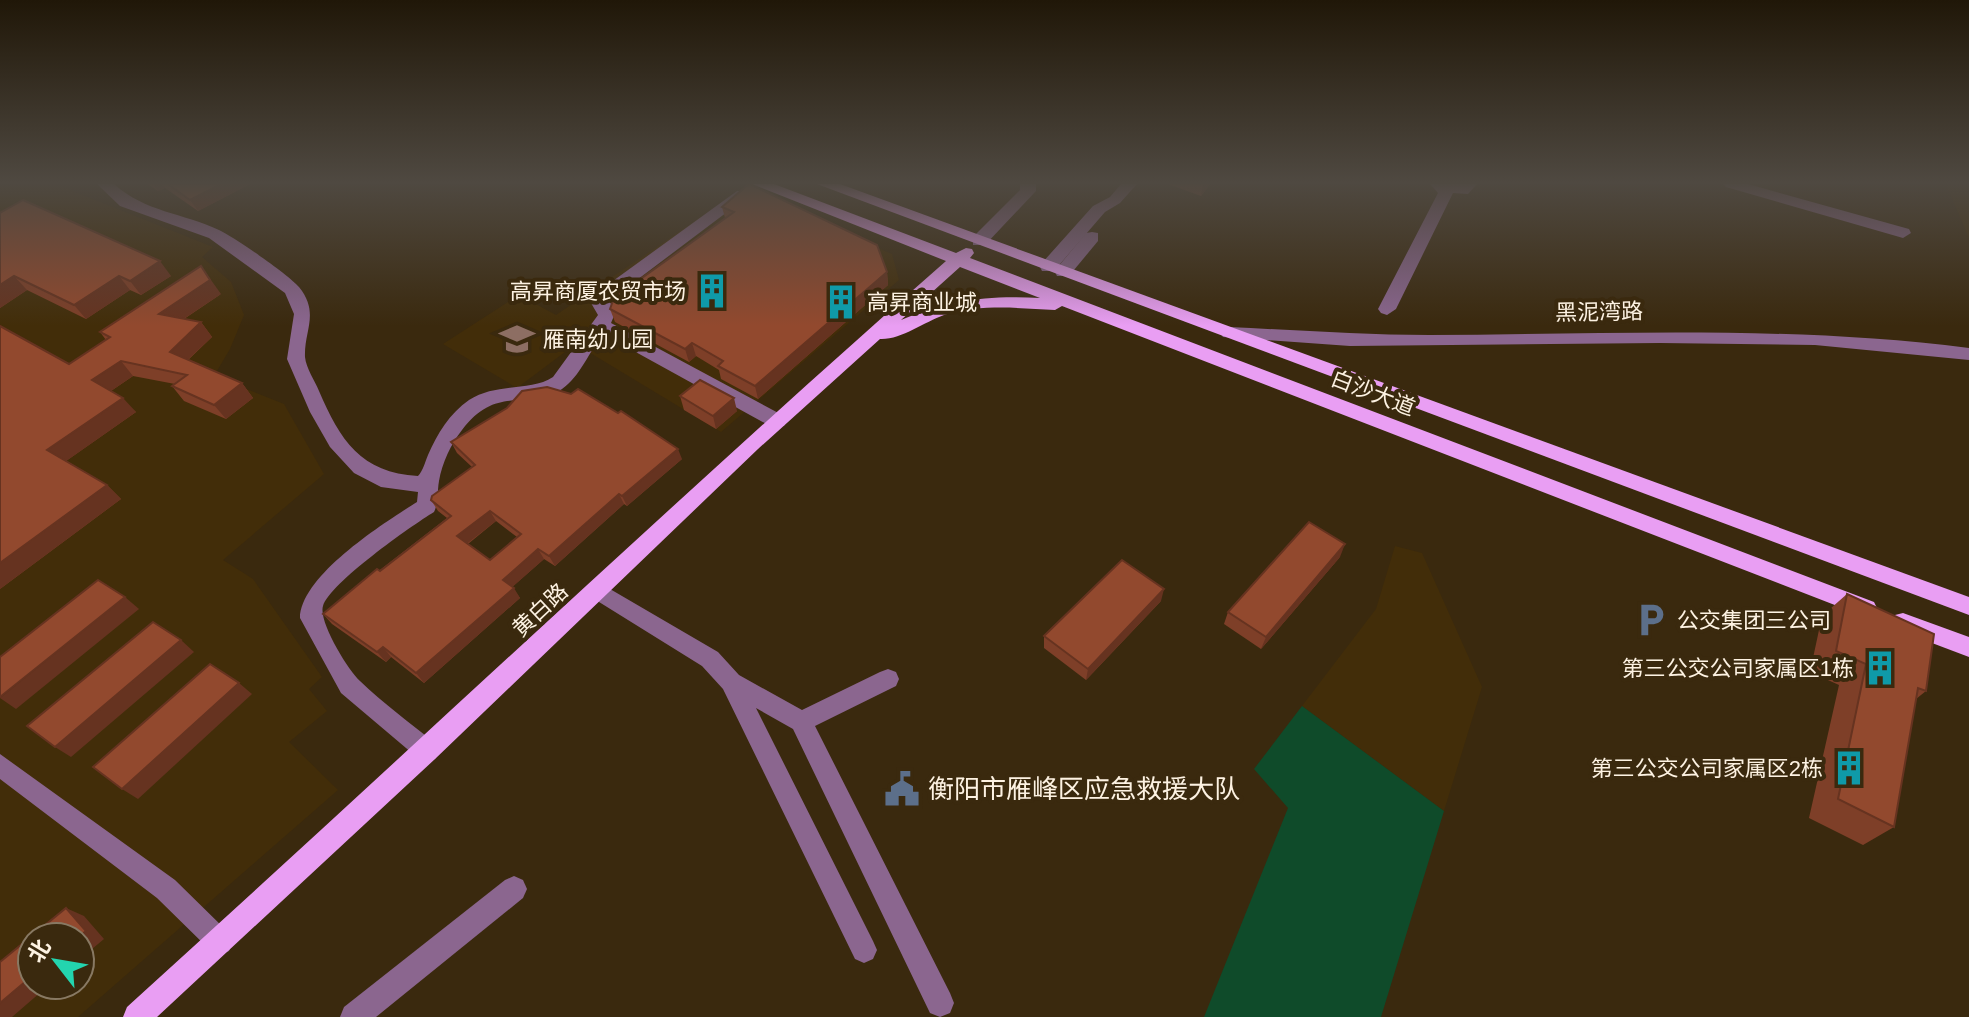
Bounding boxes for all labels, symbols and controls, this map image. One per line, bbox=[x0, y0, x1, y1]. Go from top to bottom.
building icon: 高昇商厦农贸市场 bbox=[693, 272, 731, 310]
place label: 高昇商厦农贸市场 bbox=[510, 279, 686, 304]
building icon: 高昇商业城 bbox=[822, 283, 860, 321]
place label: 高昇商业城 bbox=[867, 290, 977, 315]
street label: 黑泥湾路 bbox=[1555, 299, 1643, 325]
school or university icon: 雁南幼儿园 bbox=[498, 320, 536, 358]
place label: 雁南幼儿园 bbox=[543, 327, 653, 352]
street label: 白沙大道 bbox=[1327, 366, 1419, 420]
street label: 黄白路 bbox=[507, 578, 573, 642]
parking icon: 公交集团三公司 bbox=[1632, 601, 1670, 639]
place label: 公交集团三公司 bbox=[1677, 608, 1831, 633]
building icon: 第三公交公司家属区1栋 bbox=[1861, 649, 1899, 687]
place label: 第三公交公司家属区1栋 bbox=[1622, 656, 1854, 681]
building icon: 第三公交公司家属区2栋 bbox=[1830, 749, 1868, 787]
place label: 第三公交公司家属区2栋 bbox=[1591, 756, 1823, 781]
public building icon: 衡阳市雁峰区应急救援大队 bbox=[883, 770, 921, 808]
place label: 衡阳市雁峰区应急救援大队 bbox=[928, 774, 1240, 804]
north arrow bbox=[16, 921, 96, 1001]
text: 北 bbox=[23, 935, 56, 967]

